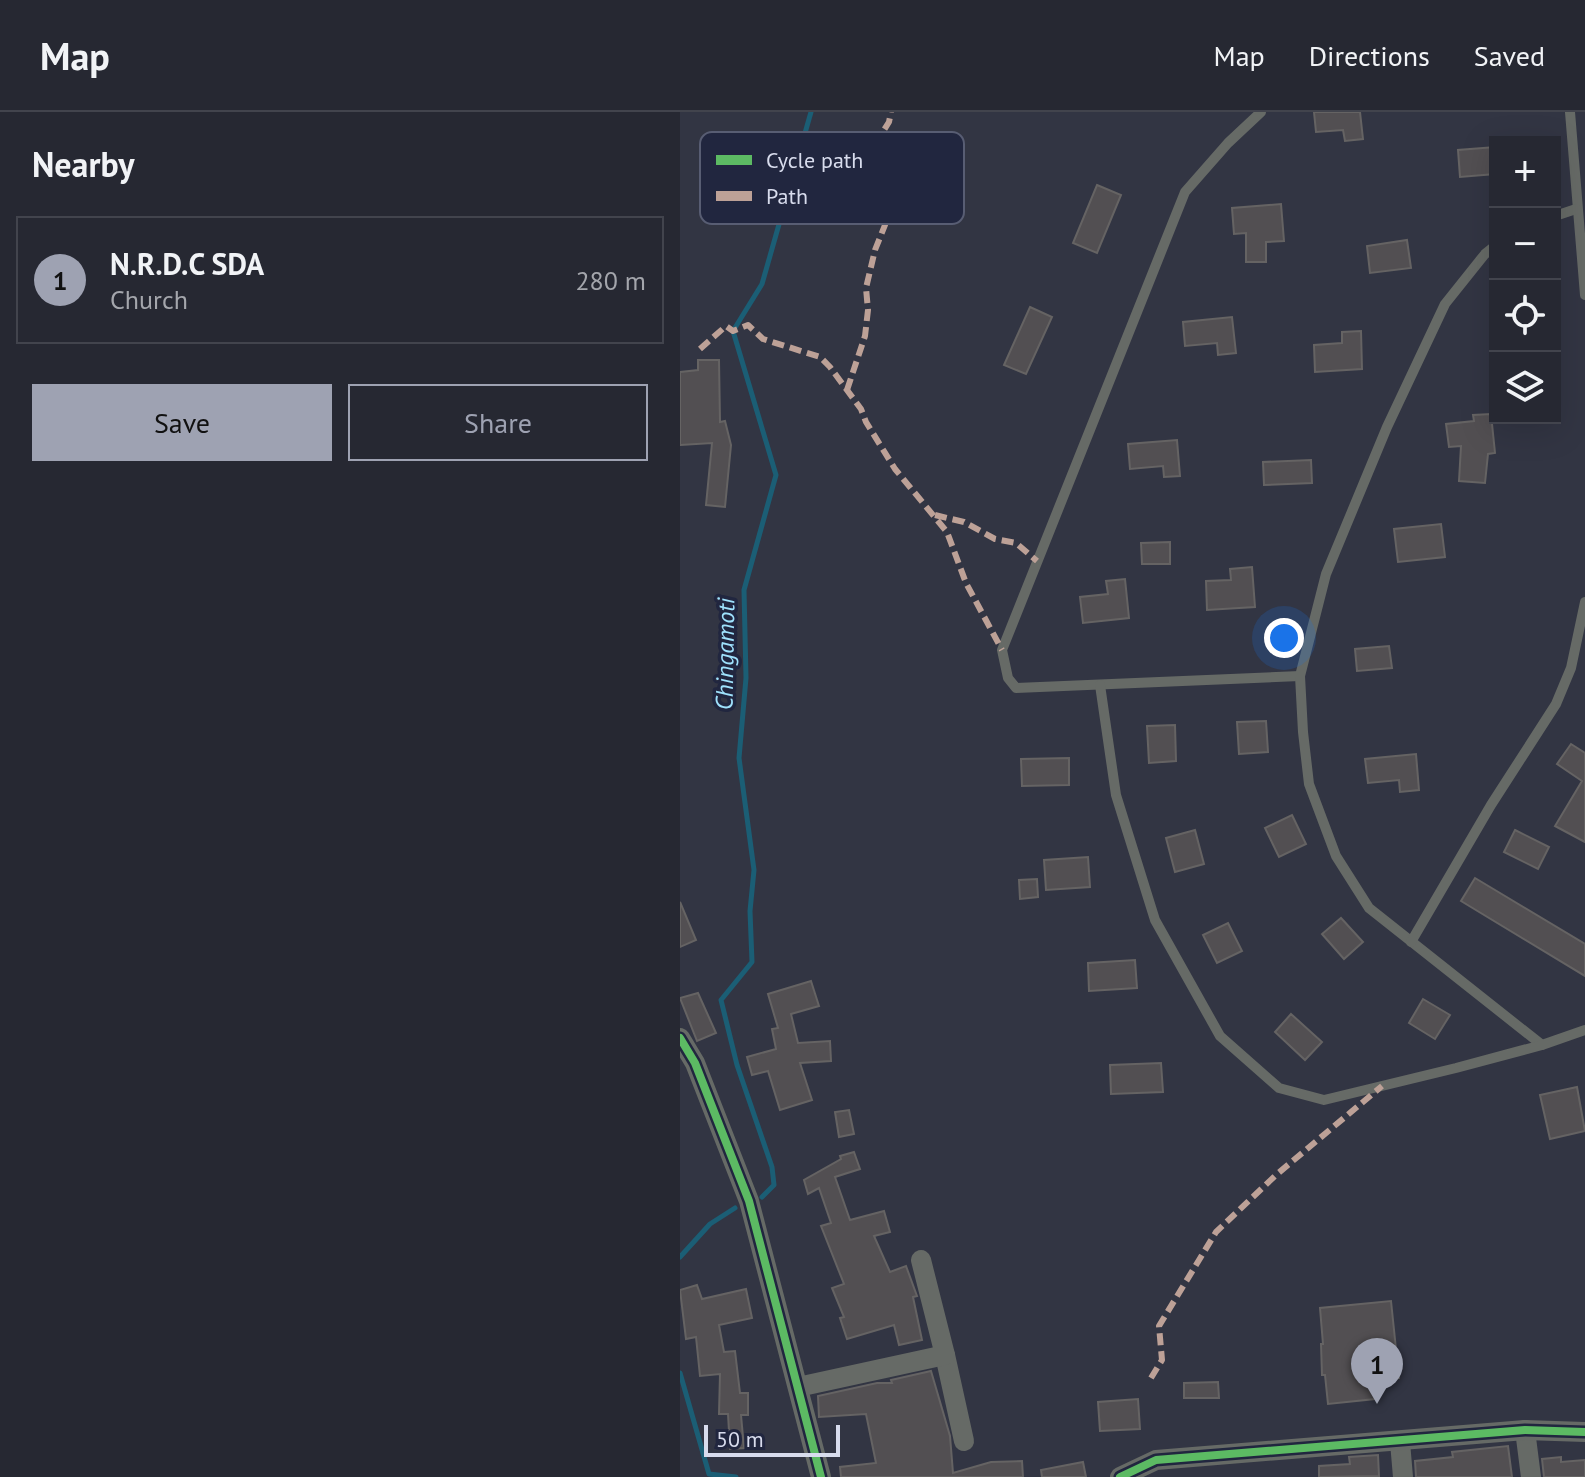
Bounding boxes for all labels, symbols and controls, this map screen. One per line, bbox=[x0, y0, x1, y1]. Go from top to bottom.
text: Map bbox=[40, 31, 110, 80]
text: Map bbox=[1214, 37, 1265, 74]
text: Directions bbox=[1309, 37, 1430, 74]
text: Saved bbox=[1474, 37, 1545, 74]
legend bbox=[700, 132, 964, 224]
map controls bbox=[1489, 136, 1561, 424]
button: + bbox=[1489, 136, 1561, 208]
text: Nearby bbox=[32, 142, 134, 186]
text: Cycle path bbox=[766, 146, 863, 174]
text: Path bbox=[766, 182, 808, 210]
button: − bbox=[1489, 208, 1561, 280]
text: N.R.D.C SDA bbox=[110, 244, 264, 283]
text: 1 bbox=[53, 264, 67, 297]
text: 280 m bbox=[575, 264, 646, 297]
button: locate bbox=[1489, 280, 1561, 352]
text: Church bbox=[110, 283, 188, 316]
button: layers bbox=[1489, 352, 1561, 424]
button: Save bbox=[32, 384, 332, 461]
button: Share bbox=[348, 384, 648, 461]
water label: Chingamoti bbox=[709, 597, 741, 710]
your location bbox=[1264, 618, 1304, 658]
pin: 1 bbox=[1351, 1338, 1403, 1404]
scale bar bbox=[704, 1421, 840, 1457]
text: 50 m bbox=[716, 1425, 764, 1453]

